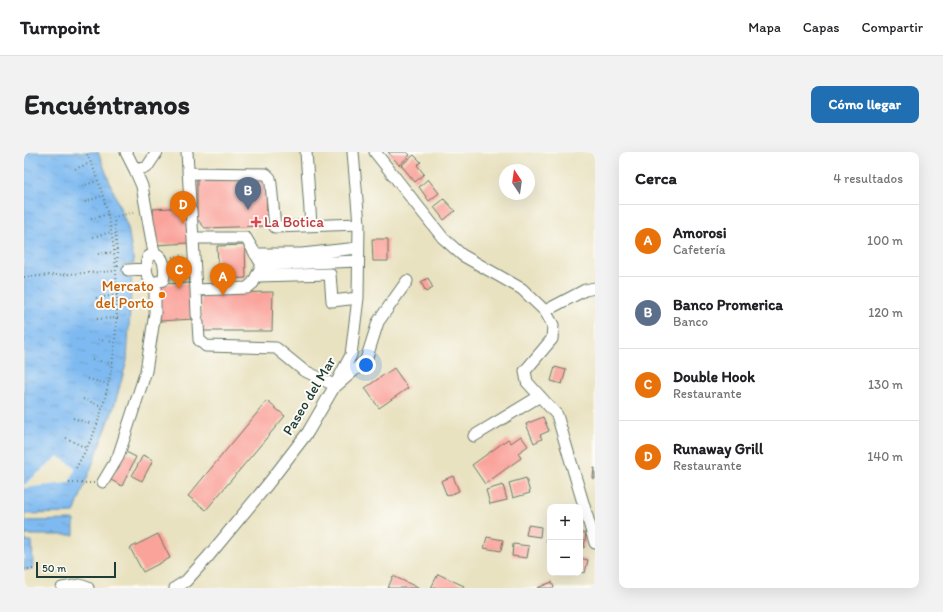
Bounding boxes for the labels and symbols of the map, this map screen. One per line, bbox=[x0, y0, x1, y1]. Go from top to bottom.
north arrow bbox=[499, 164, 535, 200]
pin: B bbox=[235, 177, 261, 210]
pin: D bbox=[170, 191, 196, 224]
place label: La Botica bbox=[264, 213, 324, 231]
marker: La Botica bbox=[251, 217, 261, 227]
pin: C bbox=[166, 256, 192, 289]
pin: A bbox=[210, 263, 236, 296]
place label: Mercato del Porto bbox=[96, 277, 154, 312]
marker: Mercato del Porto bbox=[157, 290, 167, 300]
street label: Paseo del Mar bbox=[278, 353, 340, 439]
your location bbox=[356, 355, 376, 375]
scale bar bbox=[36, 560, 116, 579]

